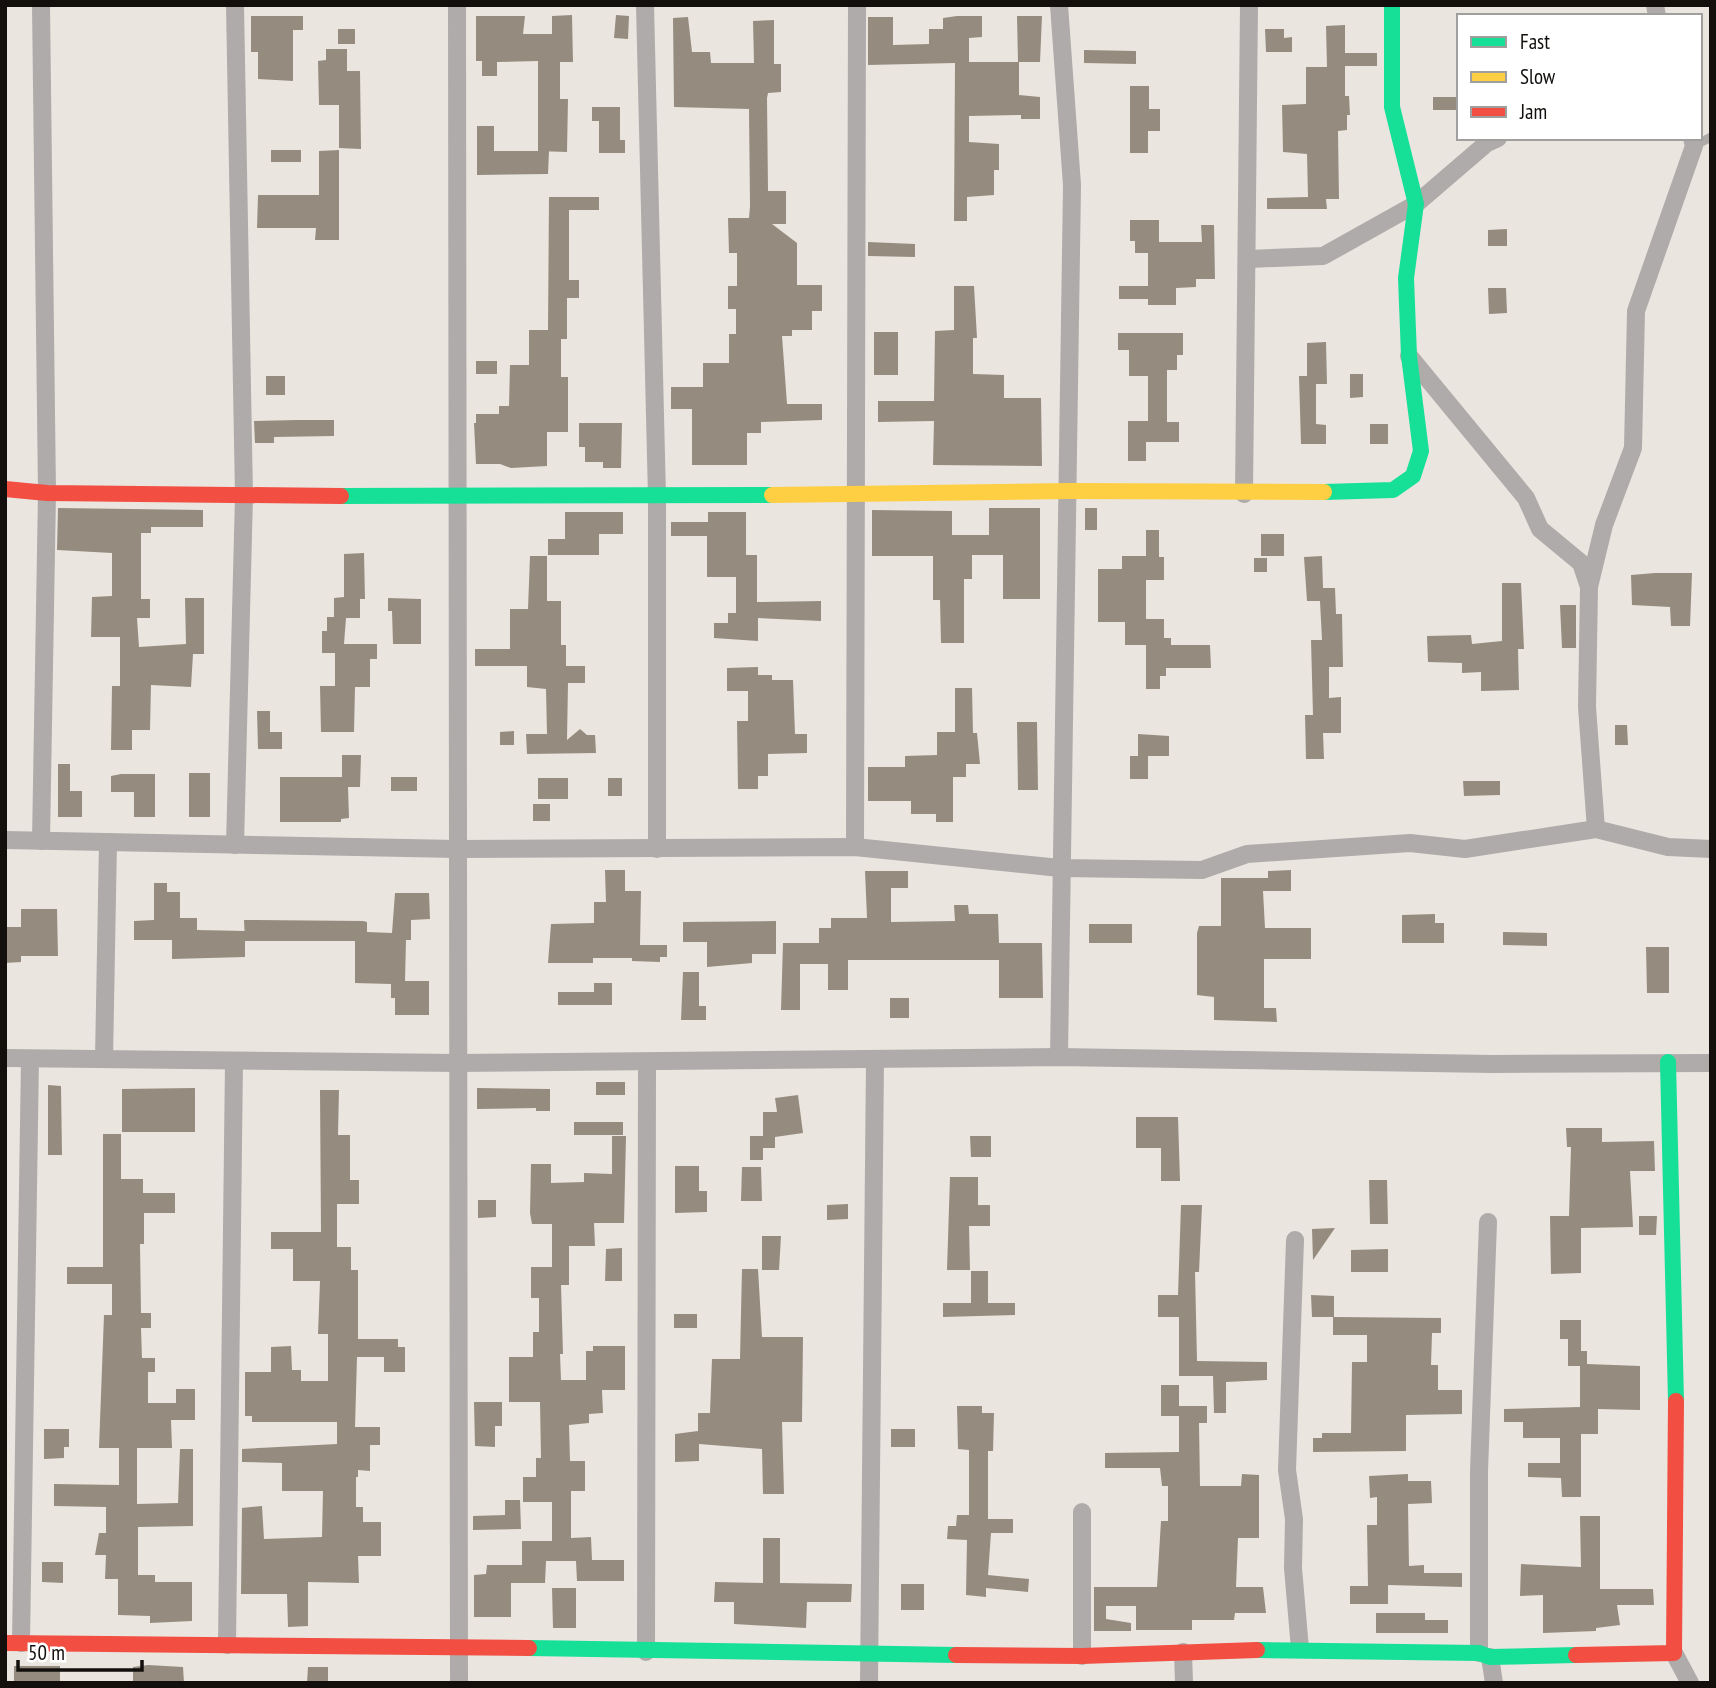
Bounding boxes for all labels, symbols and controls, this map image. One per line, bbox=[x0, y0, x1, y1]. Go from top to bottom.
legend bbox=[1457, 14, 1702, 140]
text: Fast bbox=[1520, 28, 1550, 55]
text: Slow bbox=[1520, 63, 1556, 90]
text: Jam bbox=[1519, 98, 1547, 125]
scale bar bbox=[18, 1628, 142, 1672]
text: 50 m bbox=[28, 1639, 65, 1666]

